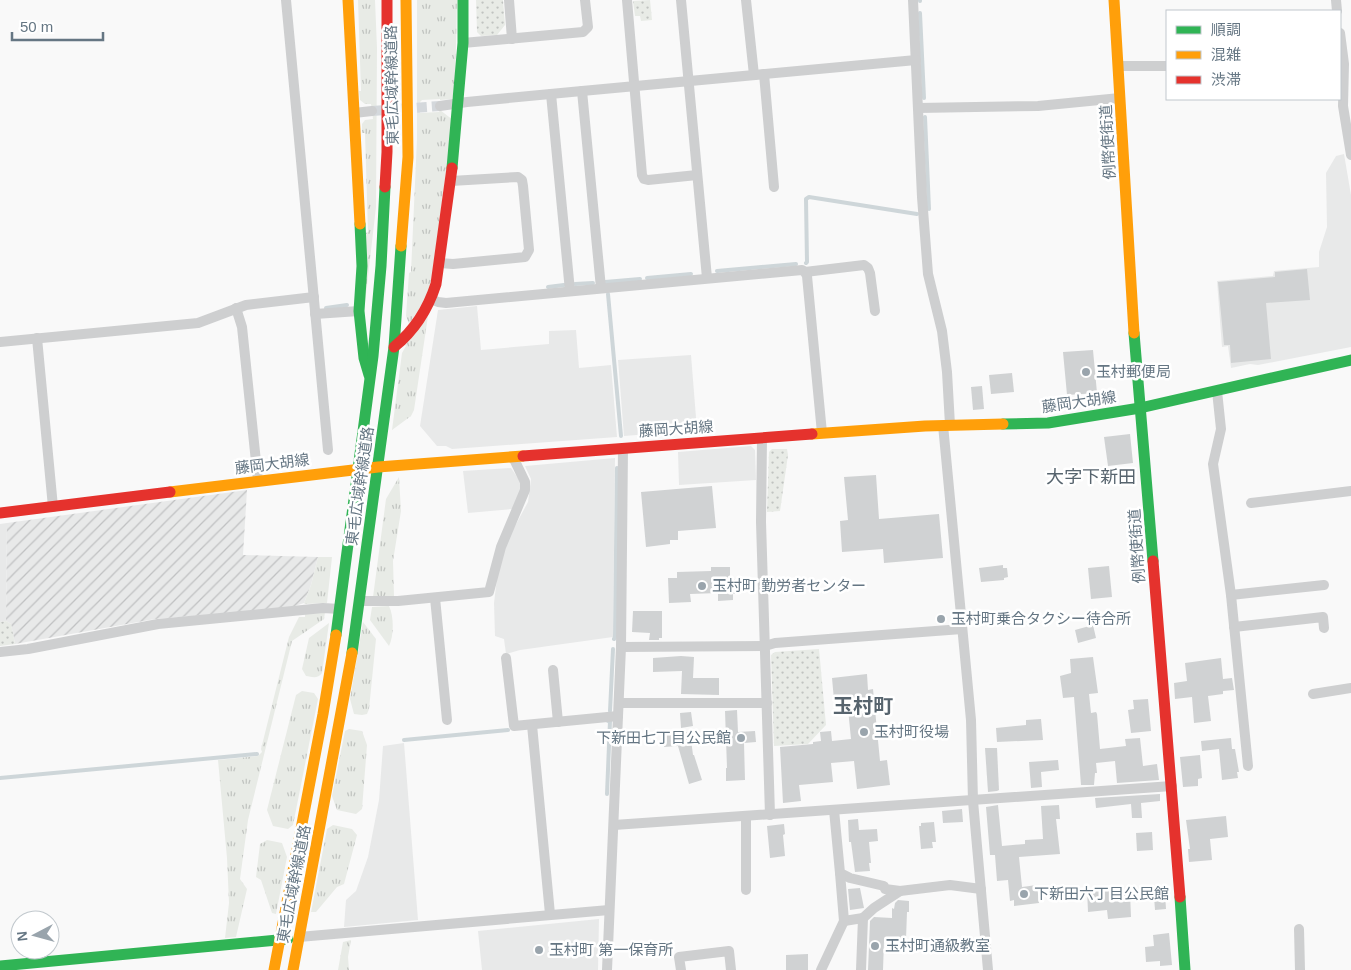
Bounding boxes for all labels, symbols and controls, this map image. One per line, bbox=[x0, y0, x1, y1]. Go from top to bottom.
scale bar bbox=[12, 10, 104, 42]
legend bbox=[1166, 10, 1341, 100]
text: 50 m bbox=[20, 18, 53, 35]
text: 順調 bbox=[1211, 21, 1241, 38]
street label: 東毛広域幹線道路 bbox=[382, 25, 401, 145]
text: 混雑 bbox=[1211, 46, 1241, 63]
text: 渋滞 bbox=[1211, 71, 1241, 88]
street label: 例幣使街道 bbox=[1097, 104, 1118, 180]
place label: 玉村郵便局 bbox=[1096, 363, 1171, 380]
marker: 玉村郵便局 bbox=[1080, 366, 1092, 378]
street label: 藤岡大胡線 bbox=[1041, 388, 1117, 415]
street label: 藤岡大胡線 bbox=[638, 417, 714, 440]
street label: 東毛広域幹線道路 bbox=[343, 425, 376, 547]
street label: 藤岡大胡線 bbox=[234, 450, 310, 477]
district label: 大字下新田 bbox=[1046, 467, 1136, 487]
street label: 例幣使街道 bbox=[1125, 508, 1148, 584]
place label: 玉村町 勤労者センター bbox=[712, 577, 866, 594]
marker: 玉村町 勤労者センター bbox=[696, 580, 708, 592]
place label: 玉村町乗合タクシー待合所 bbox=[951, 610, 1131, 627]
marker: 玉村町乗合タクシー待合所 bbox=[935, 613, 947, 625]
district label: 玉村町 bbox=[833, 695, 893, 717]
place label: 玉村町役場 bbox=[874, 723, 949, 740]
marker: 玉村町役場 bbox=[858, 726, 870, 738]
place label: 下新田七丁目公民館 bbox=[596, 729, 731, 746]
marker: 下新田七丁目公民館 bbox=[735, 732, 747, 744]
street label: 東毛広域幹線道路 bbox=[274, 823, 313, 944]
place label: 下新田六丁目公民館 bbox=[1034, 885, 1169, 902]
marker: 下新田六丁目公民館 bbox=[1018, 888, 1030, 900]
north arrow bbox=[10, 910, 60, 960]
text: N bbox=[14, 930, 31, 942]
place label: 玉村町通級教室 bbox=[885, 937, 990, 954]
marker: 玉村町通級教室 bbox=[869, 940, 881, 952]
place label: 玉村町 第一保育所 bbox=[549, 941, 673, 958]
marker: 玉村町 第一保育所 bbox=[533, 944, 545, 956]

